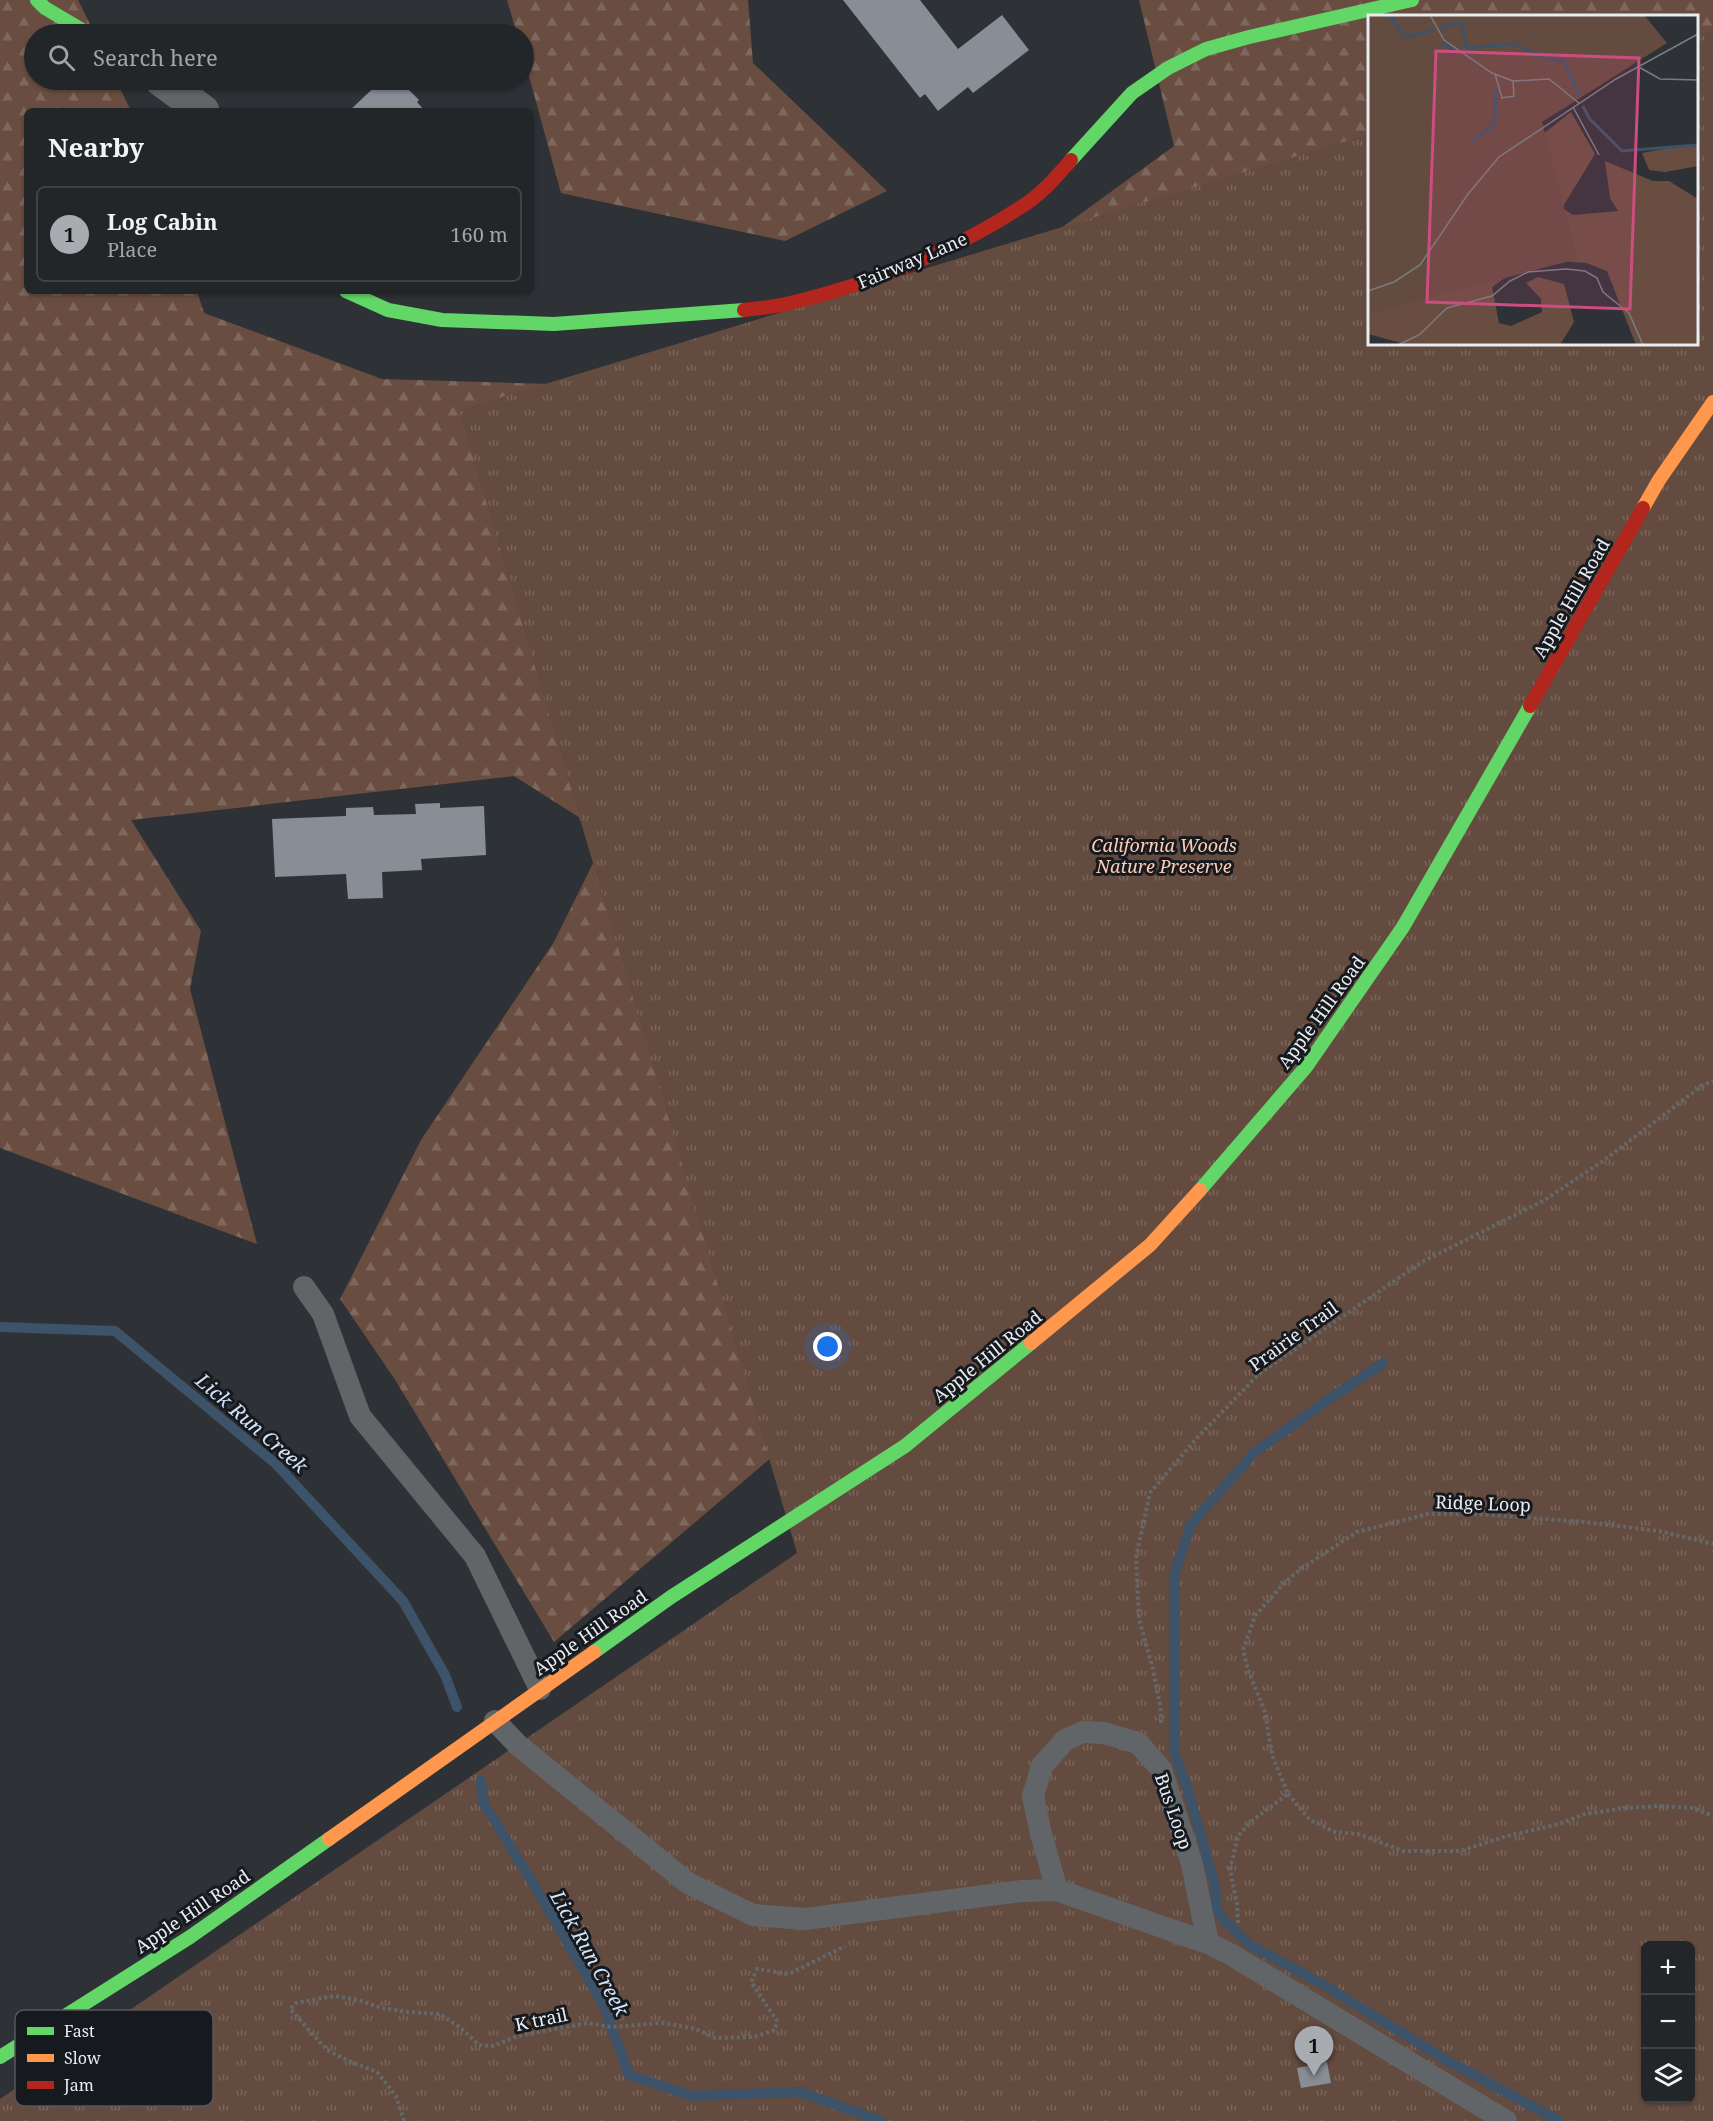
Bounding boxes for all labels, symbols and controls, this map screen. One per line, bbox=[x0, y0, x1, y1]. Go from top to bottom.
inset map bbox=[1368, 15, 1698, 345]
search box bbox=[24, 24, 534, 90]
icon: search bbox=[45, 41, 78, 74]
text: Search here bbox=[93, 42, 218, 72]
text: Nearby bbox=[48, 129, 144, 165]
text: Log Cabin bbox=[107, 206, 218, 236]
text: 1 bbox=[64, 221, 75, 248]
text: 160 m bbox=[450, 221, 508, 248]
street label: Fairway Lane bbox=[853, 226, 971, 294]
text: Place bbox=[107, 236, 157, 263]
street label: Apple Hill Road bbox=[1527, 534, 1615, 662]
park label: California Woods Nature Preserve bbox=[1091, 833, 1237, 878]
street label: Apple Hill Road bbox=[1272, 951, 1370, 1073]
street label: Prairie Trail bbox=[1244, 1295, 1342, 1376]
street label: Apple Hill Road bbox=[927, 1305, 1047, 1407]
your location bbox=[813, 1332, 842, 1361]
water label: Lick Run Creek bbox=[190, 1366, 314, 1479]
street label: Ridge Loop bbox=[1435, 1489, 1531, 1517]
street label: Apple Hill Road bbox=[528, 1584, 652, 1680]
street label: Bus Loop bbox=[1150, 1770, 1198, 1852]
street label: Apple Hill Road bbox=[130, 1864, 254, 1958]
water label: Lick Run Creek bbox=[544, 1884, 636, 2021]
map controls bbox=[1641, 1941, 1695, 2103]
button: + bbox=[1641, 1941, 1695, 1995]
button: − bbox=[1641, 1995, 1695, 2049]
street label: K trail bbox=[512, 2002, 570, 2036]
legend bbox=[15, 2010, 213, 2106]
text: Fast bbox=[64, 2020, 95, 2042]
pin: 1 bbox=[1294, 2026, 1334, 2076]
text: Slow bbox=[64, 2047, 101, 2069]
button: layers bbox=[1641, 2049, 1695, 2103]
text: Jam bbox=[63, 2074, 94, 2096]

